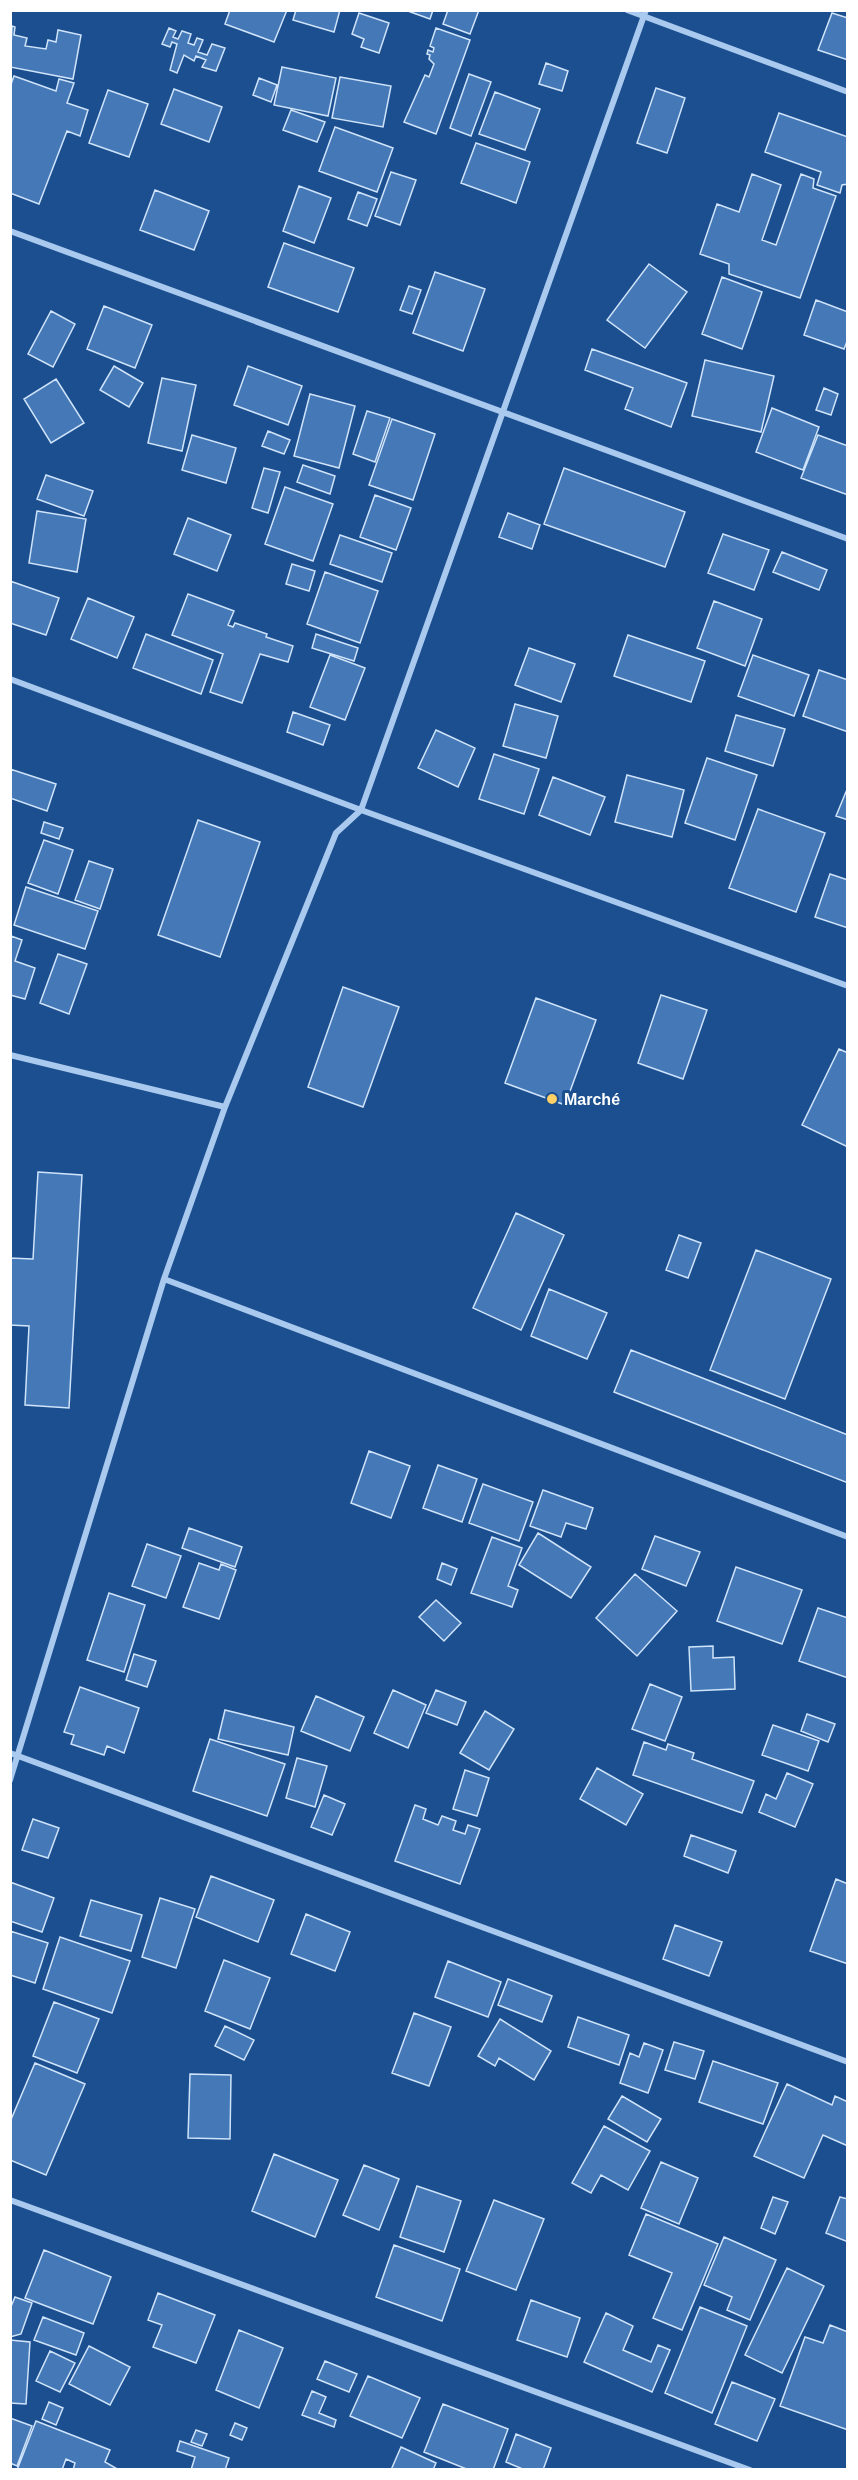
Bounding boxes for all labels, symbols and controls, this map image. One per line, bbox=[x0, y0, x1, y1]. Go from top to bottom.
place label: Marché bbox=[564, 1091, 620, 1108]
marker: Marché bbox=[545, 1092, 559, 1106]

